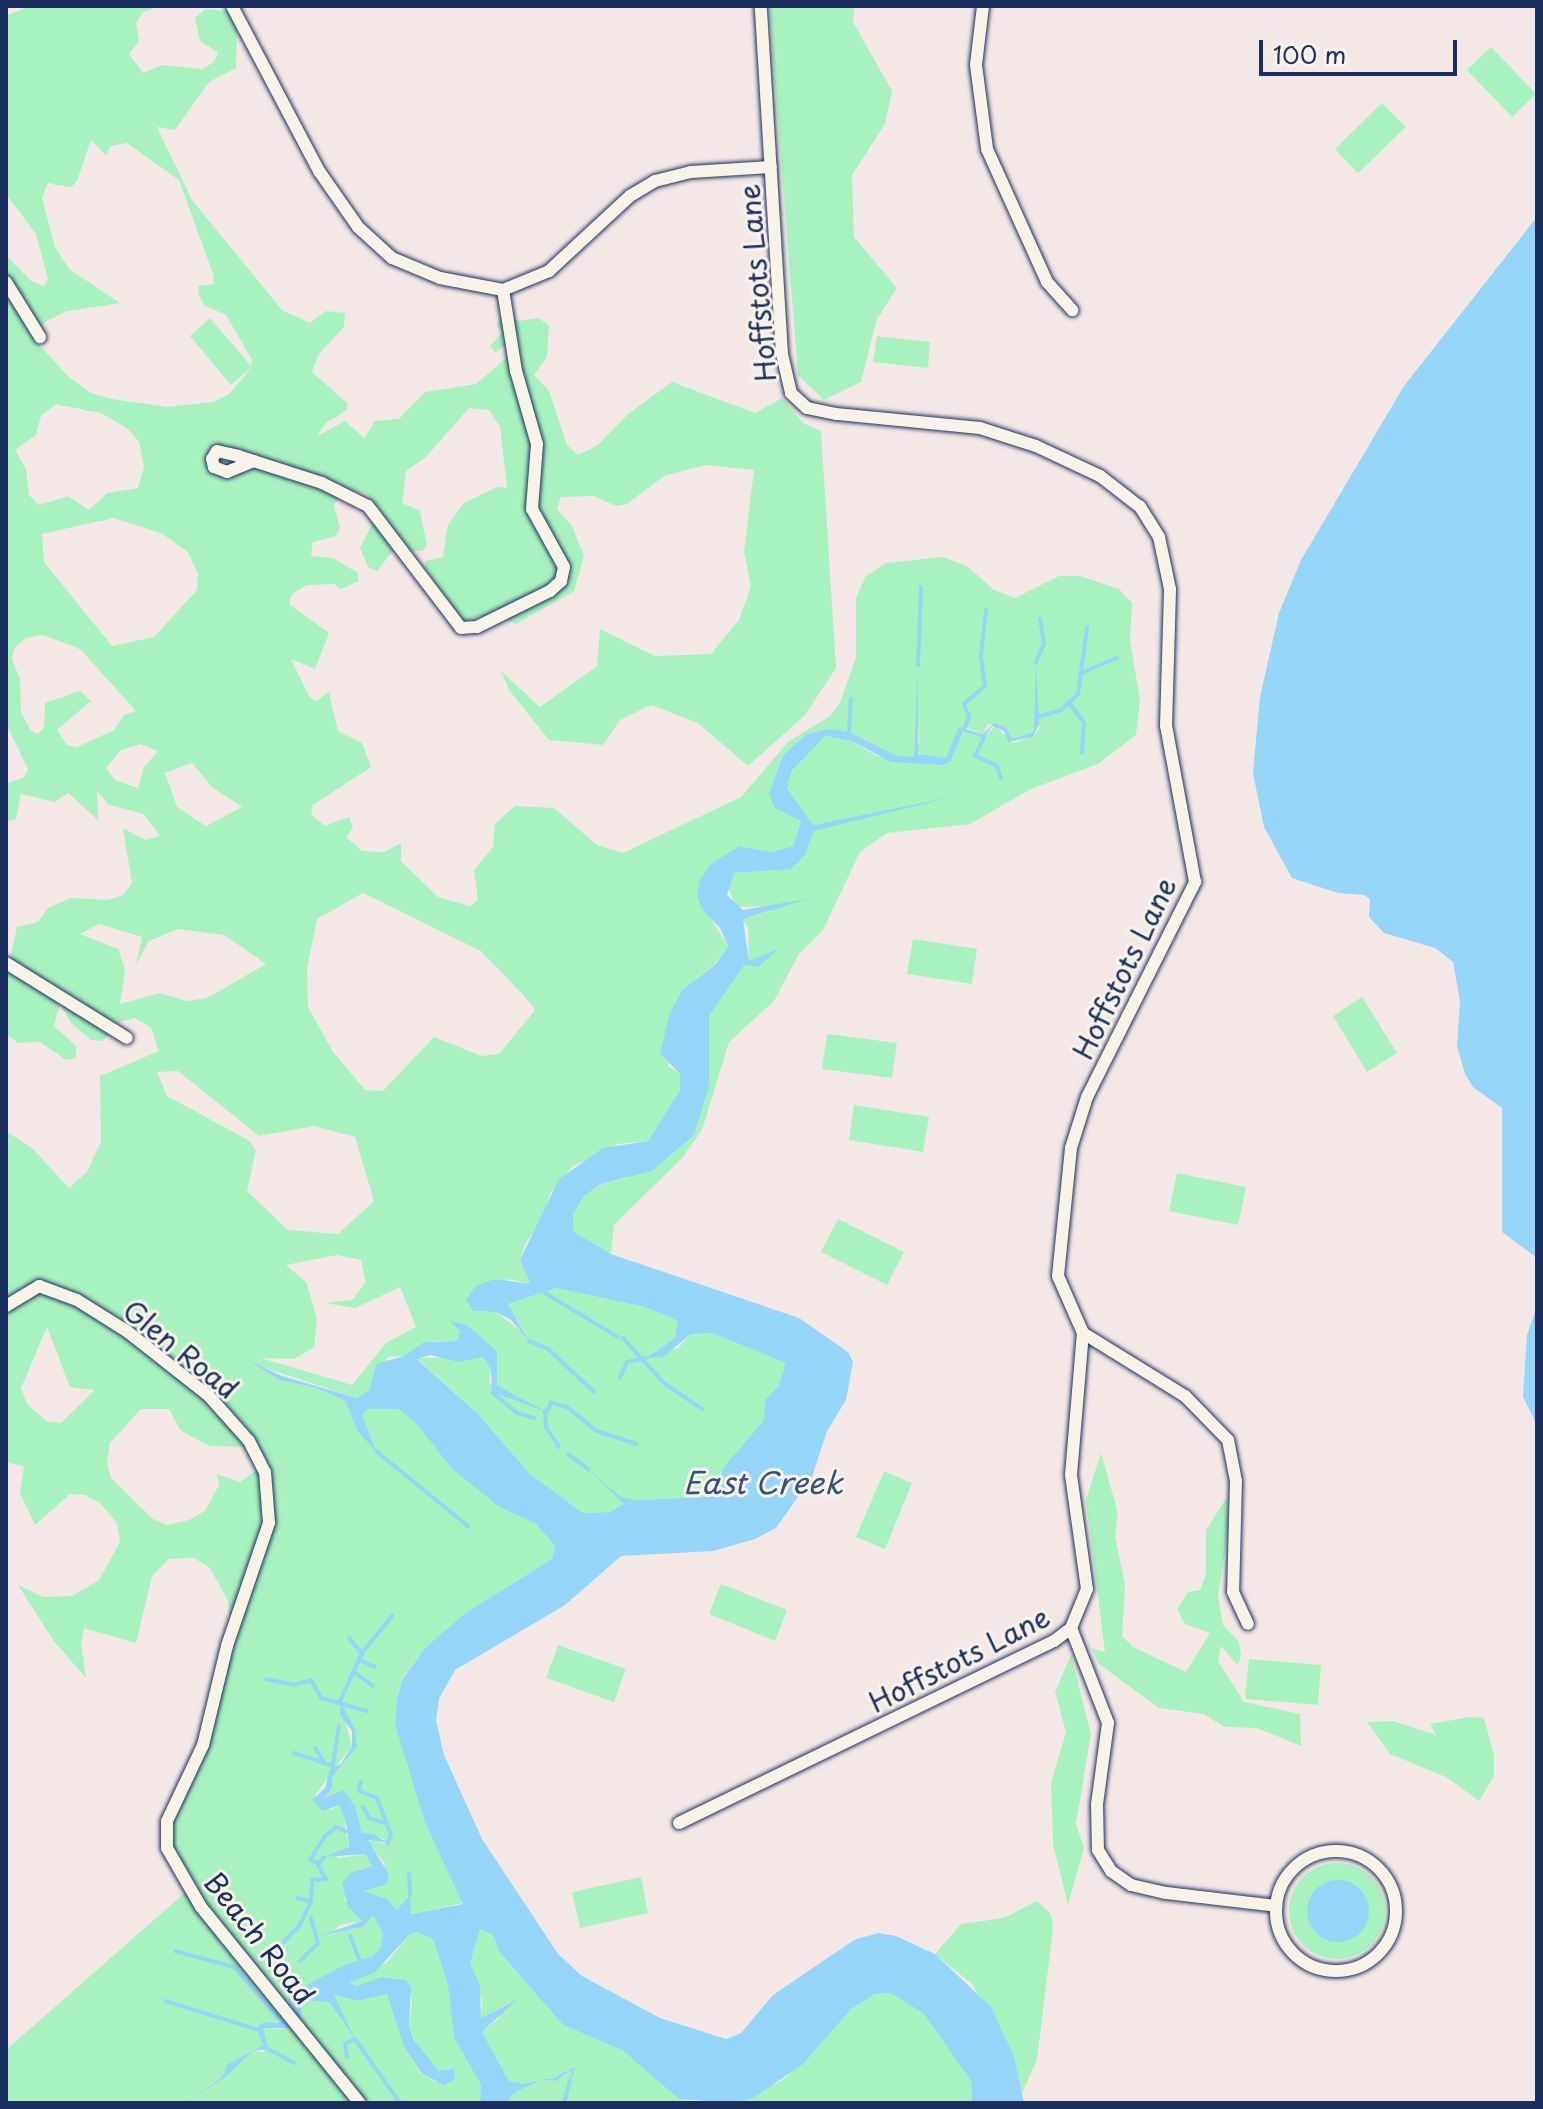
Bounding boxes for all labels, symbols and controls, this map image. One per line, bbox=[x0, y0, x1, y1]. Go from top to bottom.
scale bar bbox=[1263, 24, 1461, 74]
text: 100 m bbox=[1273, 36, 1346, 72]
street label: Hoffstots Lane bbox=[732, 183, 782, 383]
street label: Hoffstots Lane bbox=[1066, 872, 1182, 1064]
street label: Glen Road bbox=[116, 1292, 246, 1406]
water label: East Creek bbox=[683, 1464, 843, 1500]
street label: Hoffstots Lane bbox=[863, 1599, 1055, 1719]
street label: Beach Road bbox=[198, 1865, 322, 2011]

